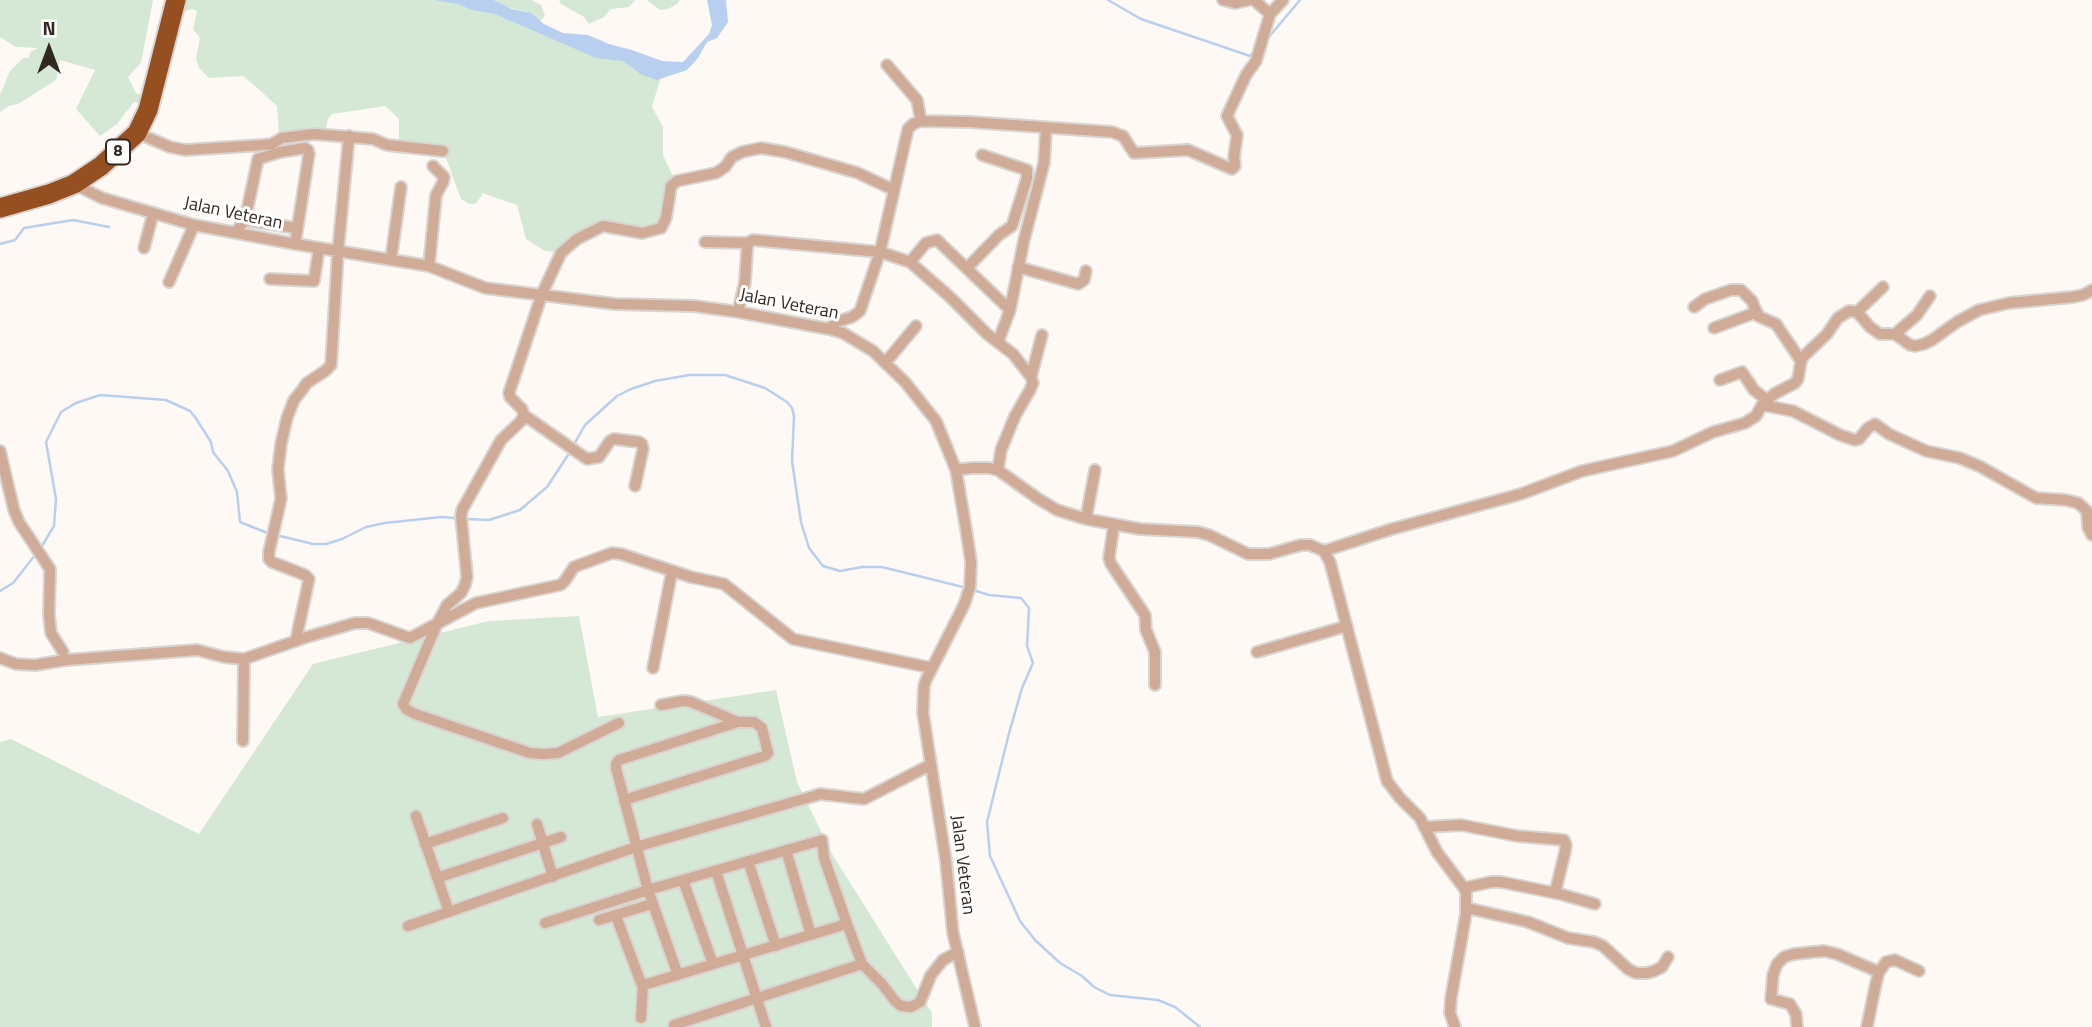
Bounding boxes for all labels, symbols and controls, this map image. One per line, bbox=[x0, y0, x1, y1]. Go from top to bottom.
text: N bbox=[42, 13, 56, 42]
north arrow bbox=[14, 14, 84, 84]
road number: 8 bbox=[106, 140, 130, 164]
street label: Jalan Veteran bbox=[182, 193, 284, 235]
street label: Jalan Veteran bbox=[738, 285, 840, 325]
street label: Jalan Veteran bbox=[945, 814, 979, 916]

